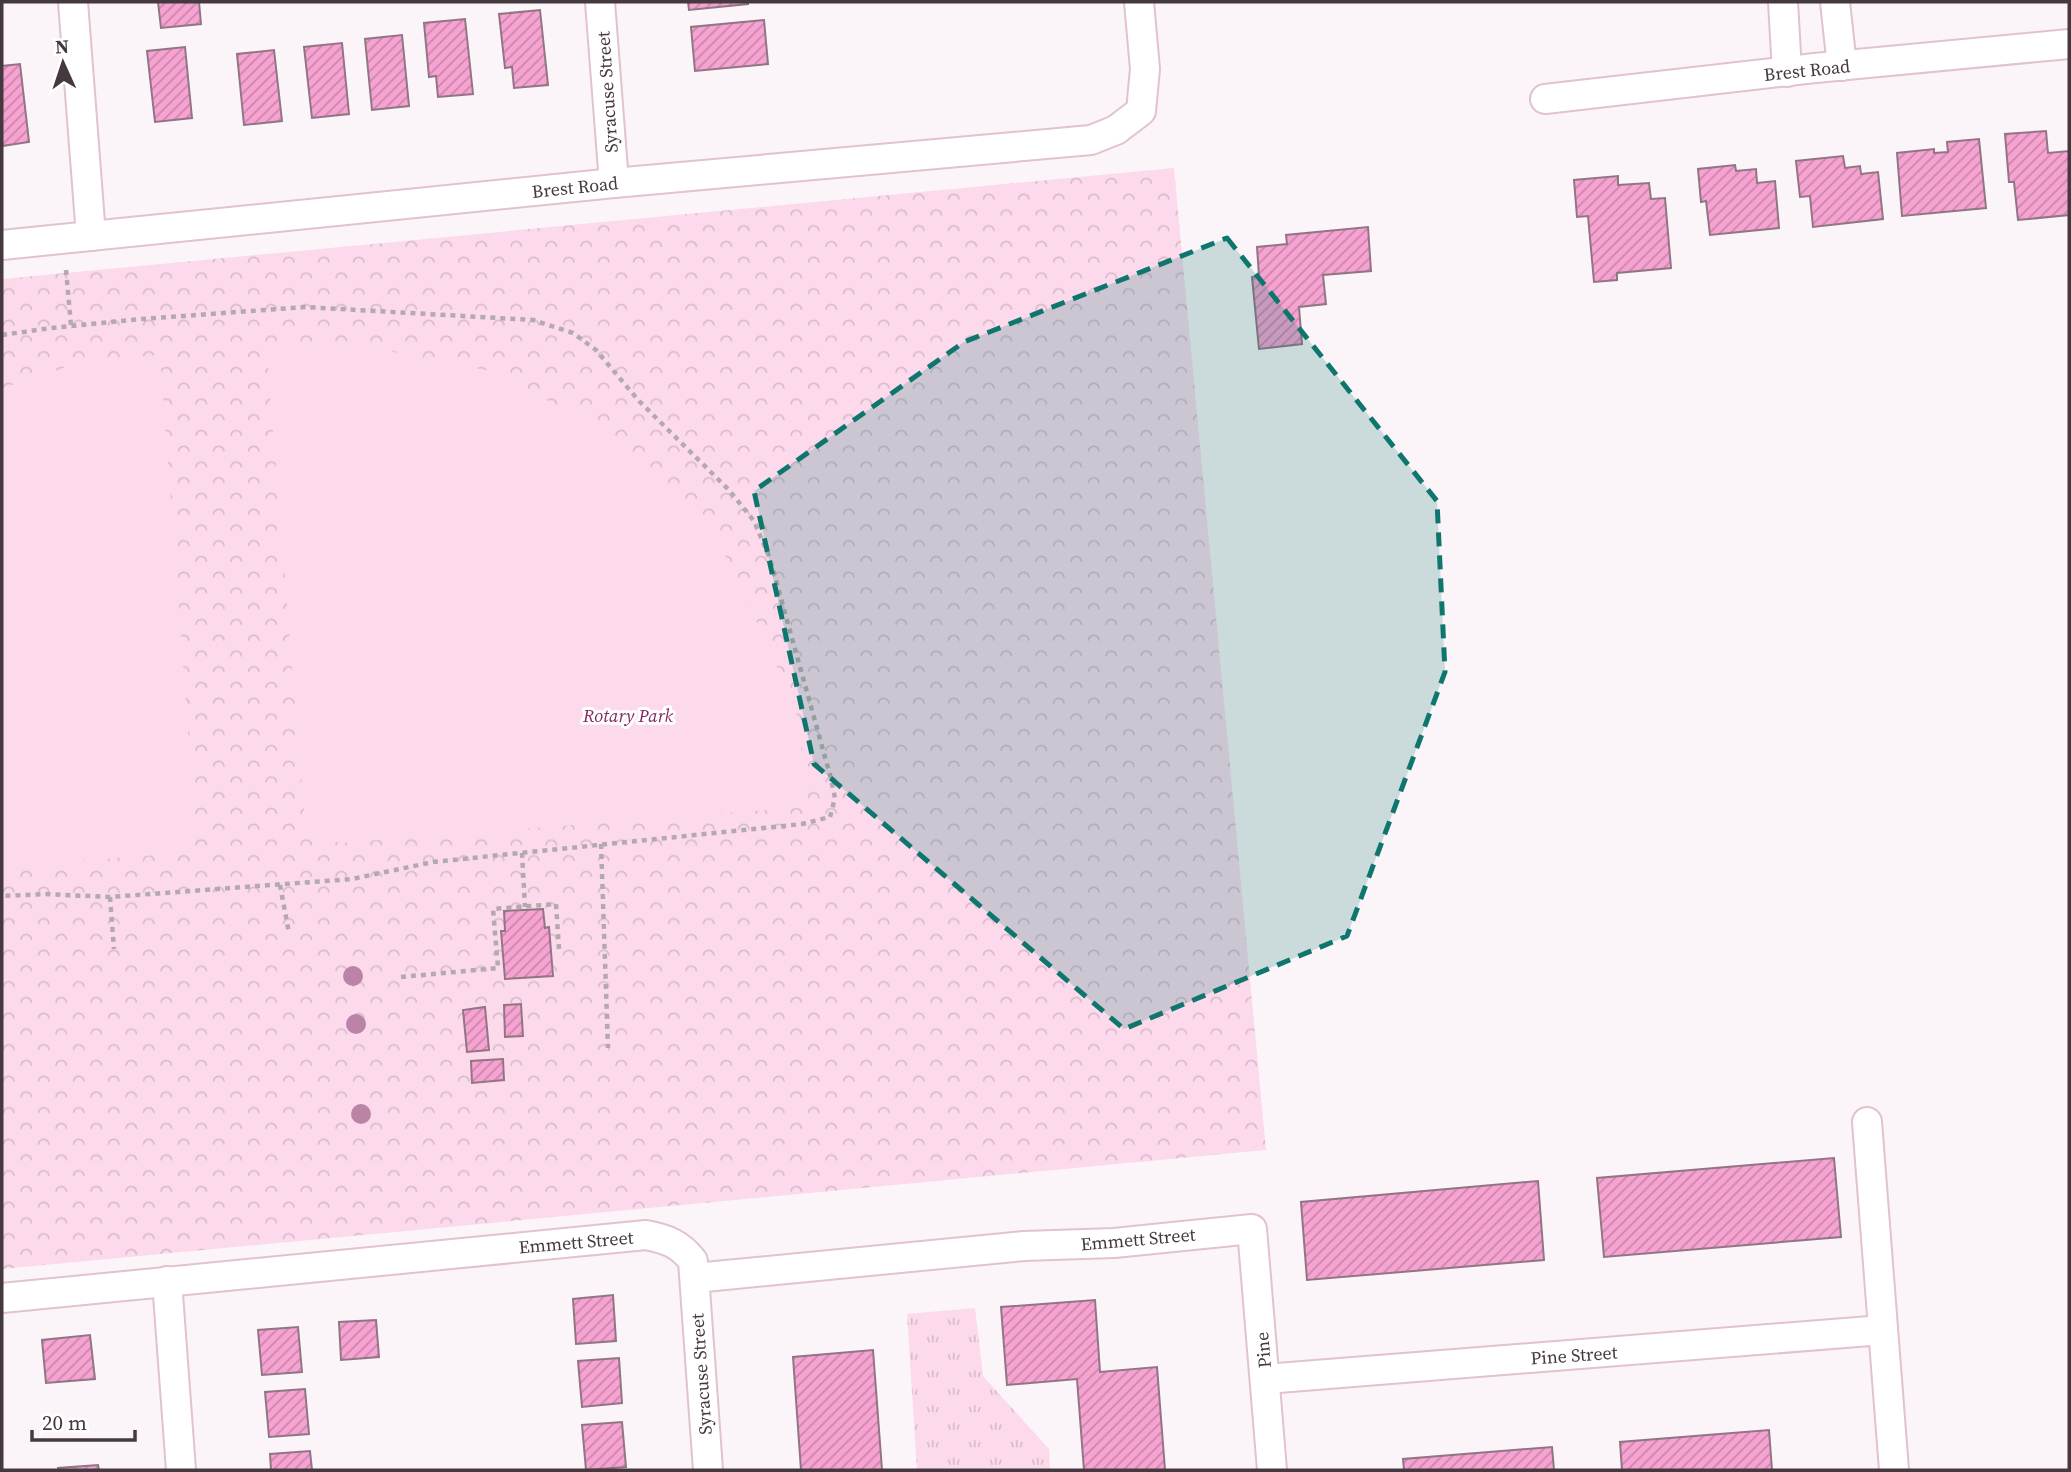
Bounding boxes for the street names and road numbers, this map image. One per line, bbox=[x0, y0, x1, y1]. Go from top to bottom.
street label: Syracuse Street bbox=[590, 30, 624, 154]
street label: Brest Road bbox=[1763, 53, 1851, 87]
street label: Brest Road bbox=[531, 170, 619, 204]
street label: Emmett Street bbox=[1080, 1222, 1197, 1256]
street label: Emmett Street bbox=[518, 1225, 635, 1259]
street label: Syracuse Street bbox=[684, 1312, 718, 1436]
street label: Pine bbox=[1249, 1331, 1277, 1369]
street label: Pine Street bbox=[1530, 1339, 1618, 1371]

